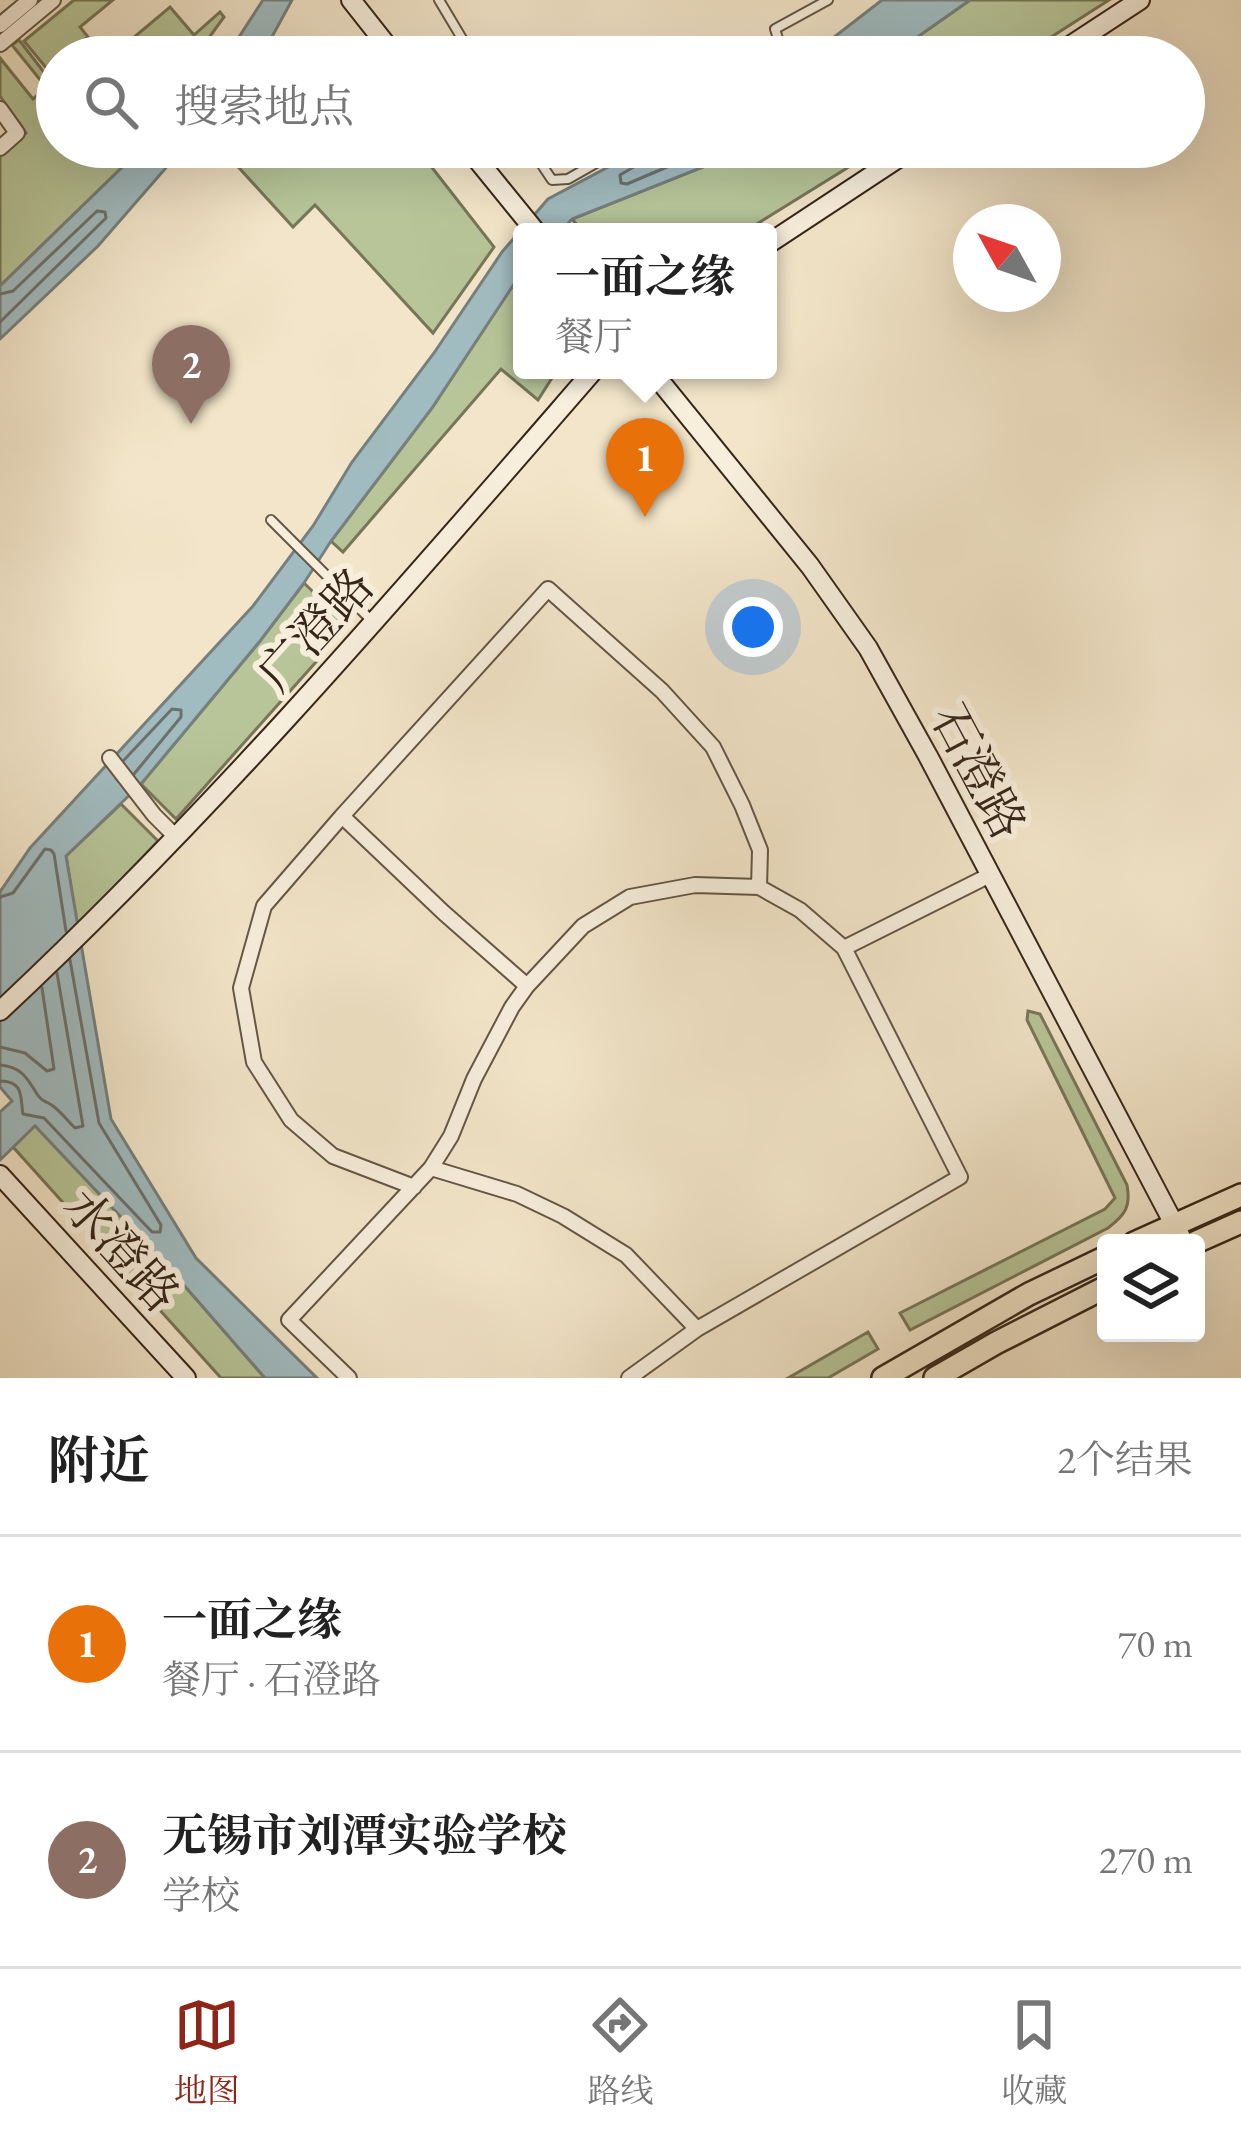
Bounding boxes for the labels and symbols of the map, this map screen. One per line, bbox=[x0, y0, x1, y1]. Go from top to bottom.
north arrow bbox=[953, 204, 1061, 312]
pin: 2 bbox=[152, 325, 230, 424]
pin: 1 bbox=[606, 418, 684, 517]
street label: 广澄路 bbox=[244, 555, 386, 703]
your location bbox=[723, 597, 783, 657]
street label: 石澄路 bbox=[918, 693, 1040, 849]
street label: 水澄路 bbox=[51, 1176, 193, 1324]

